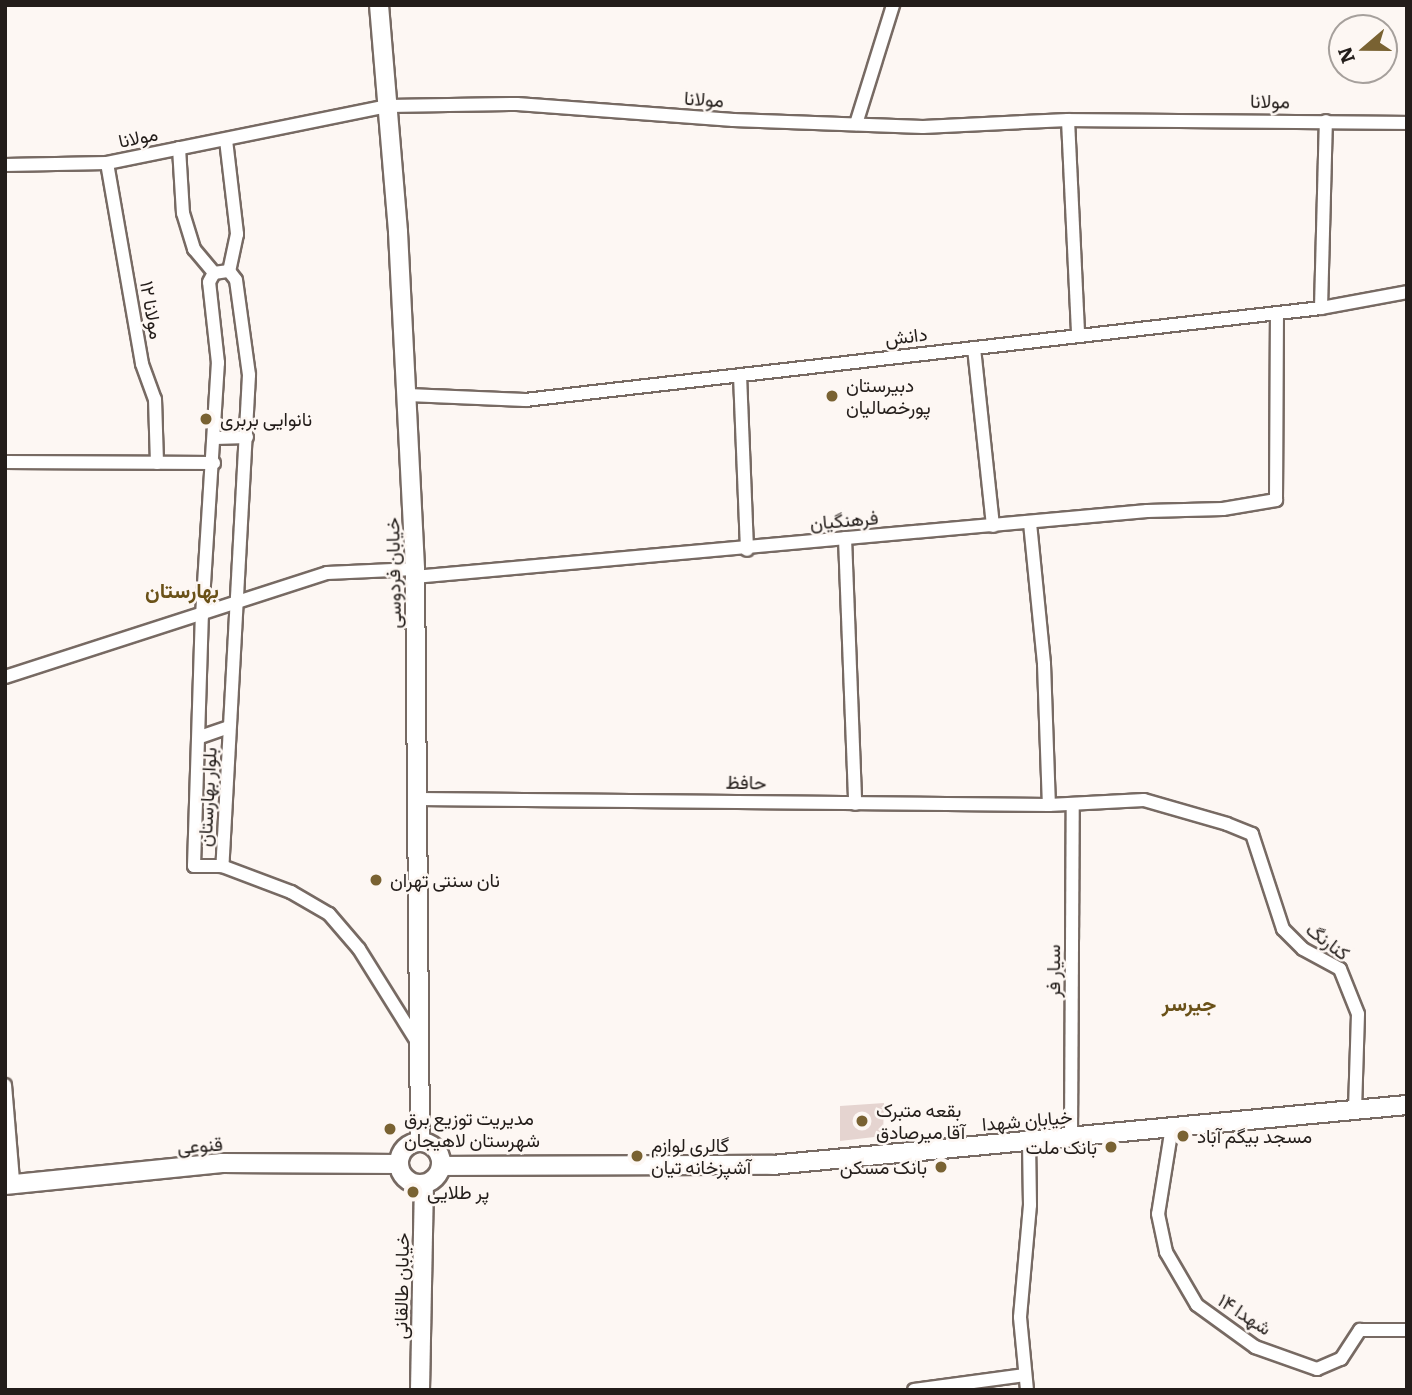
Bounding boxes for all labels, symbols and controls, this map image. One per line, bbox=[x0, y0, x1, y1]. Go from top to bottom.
north arrow bbox=[1328, 14, 1398, 84]
text: N bbox=[1329, 43, 1361, 68]
street label: مولانا bbox=[683, 86, 725, 112]
street label: مولانا bbox=[1250, 89, 1290, 113]
street label: مولانا bbox=[116, 122, 160, 152]
street label: مولانا ۱۲ bbox=[136, 279, 168, 341]
street label: دانش bbox=[884, 322, 928, 350]
place label: دبیرستان پورخصالیان bbox=[846, 374, 931, 418]
marker: دبیرستان پورخصالیان bbox=[824, 388, 840, 404]
place label: نانوایی بربری bbox=[220, 408, 312, 430]
marker: نانوایی بربری bbox=[198, 411, 214, 427]
street label: فرهنگیان bbox=[809, 506, 879, 534]
street label: خیابان فردوسی bbox=[381, 517, 405, 629]
district label: بهارستان bbox=[145, 576, 219, 602]
street label: بلوار بهارستان bbox=[193, 746, 221, 848]
street label: حافظ bbox=[725, 770, 767, 794]
place label: نان سنتی تهران bbox=[390, 869, 500, 891]
marker: نان سنتی تهران bbox=[368, 872, 384, 888]
street label: کنارنگ bbox=[1302, 917, 1354, 965]
street label: سیار فر bbox=[1042, 944, 1064, 998]
district label: جیرسر bbox=[1162, 989, 1216, 1015]
place label: بقعه متبرک آقا میرصادق bbox=[876, 1099, 965, 1143]
street label: خیابان شهدا bbox=[981, 1105, 1073, 1135]
place label: مدیریت توزیع برق شهرستان لاهیجان bbox=[404, 1107, 540, 1151]
marker: بقعه متبرک آقا میرصادق bbox=[854, 1113, 870, 1129]
marker: مدیریت توزیع برق شهرستان لاهیجان bbox=[382, 1121, 398, 1137]
place label: مسجد بیگم آباد bbox=[1197, 1125, 1312, 1147]
marker: مسجد بیگم آباد bbox=[1175, 1128, 1191, 1144]
street label: قنوعی bbox=[176, 1132, 224, 1158]
place label: گالری لوازم آشپزخانه تیان bbox=[651, 1134, 751, 1178]
place label: بانک ملت bbox=[1025, 1136, 1097, 1158]
marker: بانک ملت bbox=[1103, 1139, 1119, 1155]
marker: گالری لوازم آشپزخانه تیان bbox=[629, 1148, 645, 1164]
place label: بانک مسکن bbox=[840, 1156, 927, 1178]
marker: بانک مسکن bbox=[933, 1159, 949, 1175]
place label: پر طلایی bbox=[427, 1181, 489, 1203]
marker: پر طلایی bbox=[405, 1184, 421, 1200]
street label: خیابان طالقانی bbox=[389, 1232, 413, 1340]
street label: شهدا ۱۴ bbox=[1214, 1288, 1276, 1340]

